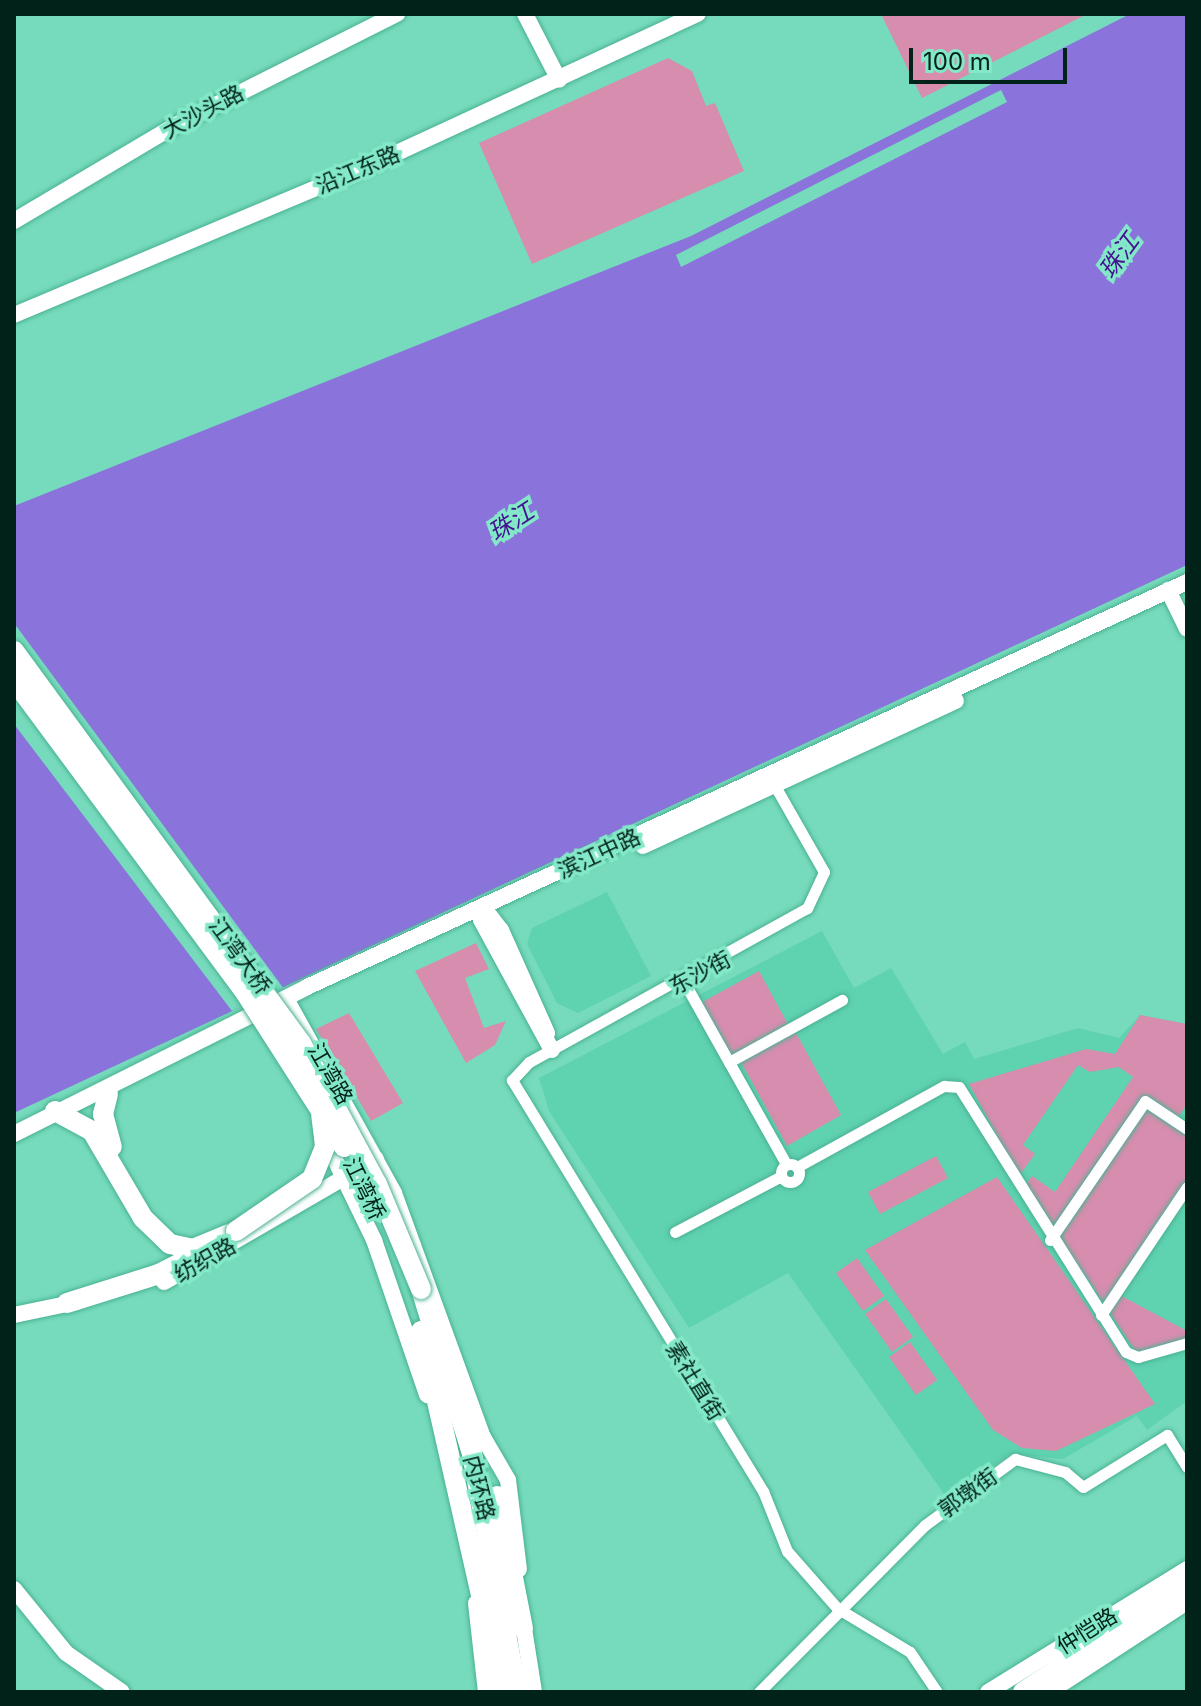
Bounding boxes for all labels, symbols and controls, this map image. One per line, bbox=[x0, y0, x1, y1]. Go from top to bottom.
scale bar bbox=[913, 32, 1071, 82]
text: 100 m bbox=[923, 47, 991, 76]
street label: 大沙头路 bbox=[158, 80, 248, 144]
street label: 沿江东路 bbox=[312, 141, 404, 199]
water label: 珠江 bbox=[1093, 228, 1145, 284]
water label: 珠江 bbox=[483, 497, 539, 547]
street label: 滨江中路 bbox=[554, 823, 644, 885]
street label: 江湾大桥 bbox=[203, 913, 277, 999]
street label: 东沙街 bbox=[665, 946, 735, 1000]
street label: 江湾路 bbox=[302, 1039, 358, 1109]
street label: 江湾桥 bbox=[338, 1154, 390, 1224]
street label: 纺织路 bbox=[170, 1232, 240, 1288]
street label: 素社直街 bbox=[660, 1337, 730, 1425]
street label: 内环路 bbox=[458, 1453, 500, 1523]
street label: 郭墩街 bbox=[934, 1463, 1002, 1523]
street label: 仲恺路 bbox=[1052, 1602, 1122, 1660]

